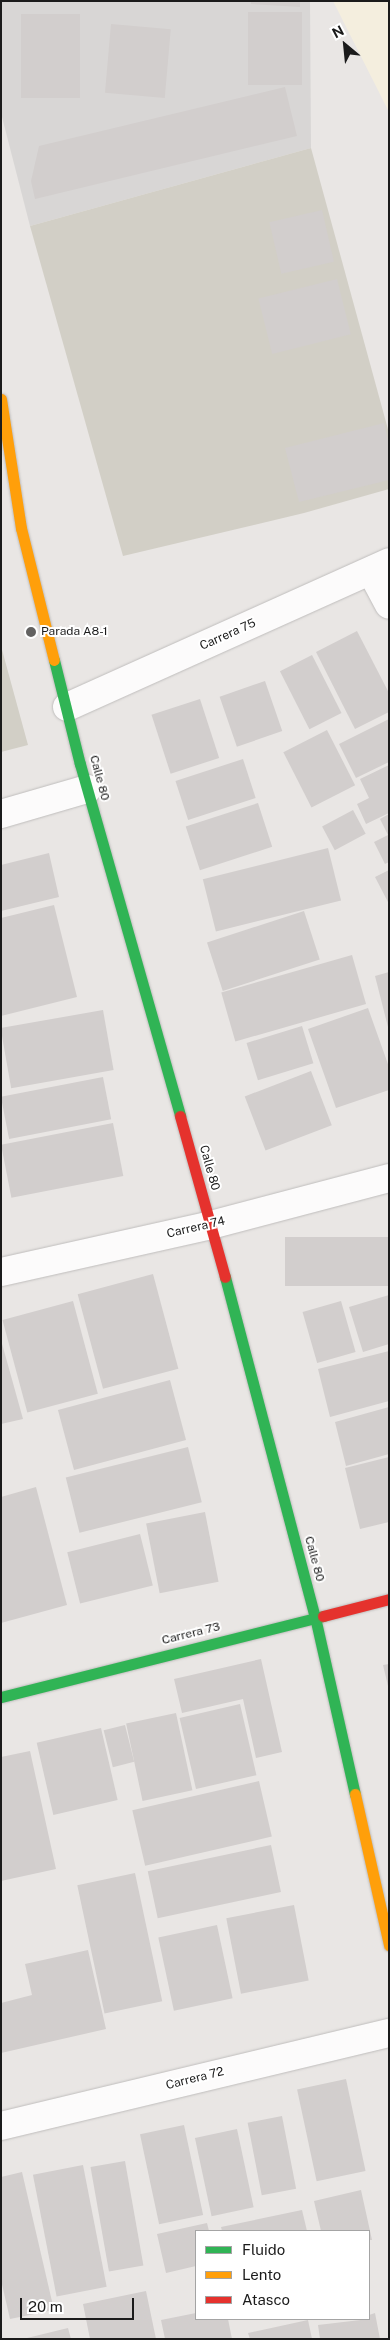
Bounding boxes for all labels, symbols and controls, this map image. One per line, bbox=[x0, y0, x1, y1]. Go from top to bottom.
north arrow bbox=[320, 20, 370, 70]
text: N bbox=[329, 22, 347, 41]
street label: Carrera 75 bbox=[198, 616, 258, 654]
place label: Parada A8-1 bbox=[41, 625, 108, 639]
marker: Parada A8-1 bbox=[25, 626, 37, 638]
street label: Calle 80 bbox=[86, 754, 112, 802]
street label: Calle 80 bbox=[196, 1144, 222, 1192]
street label: Carrera 74 bbox=[165, 1214, 227, 1242]
street label: Calle 80 bbox=[301, 1535, 327, 1583]
street label: Carrera 73 bbox=[160, 1620, 222, 1648]
street label: Carrera 72 bbox=[164, 2065, 226, 2093]
legend bbox=[195, 2230, 370, 2320]
text: Fluido bbox=[242, 2241, 285, 2258]
text: Lento bbox=[242, 2266, 281, 2283]
scale bar bbox=[22, 2288, 136, 2320]
text: Atasco bbox=[242, 2291, 290, 2308]
text: 20 m bbox=[28, 2298, 63, 2315]

